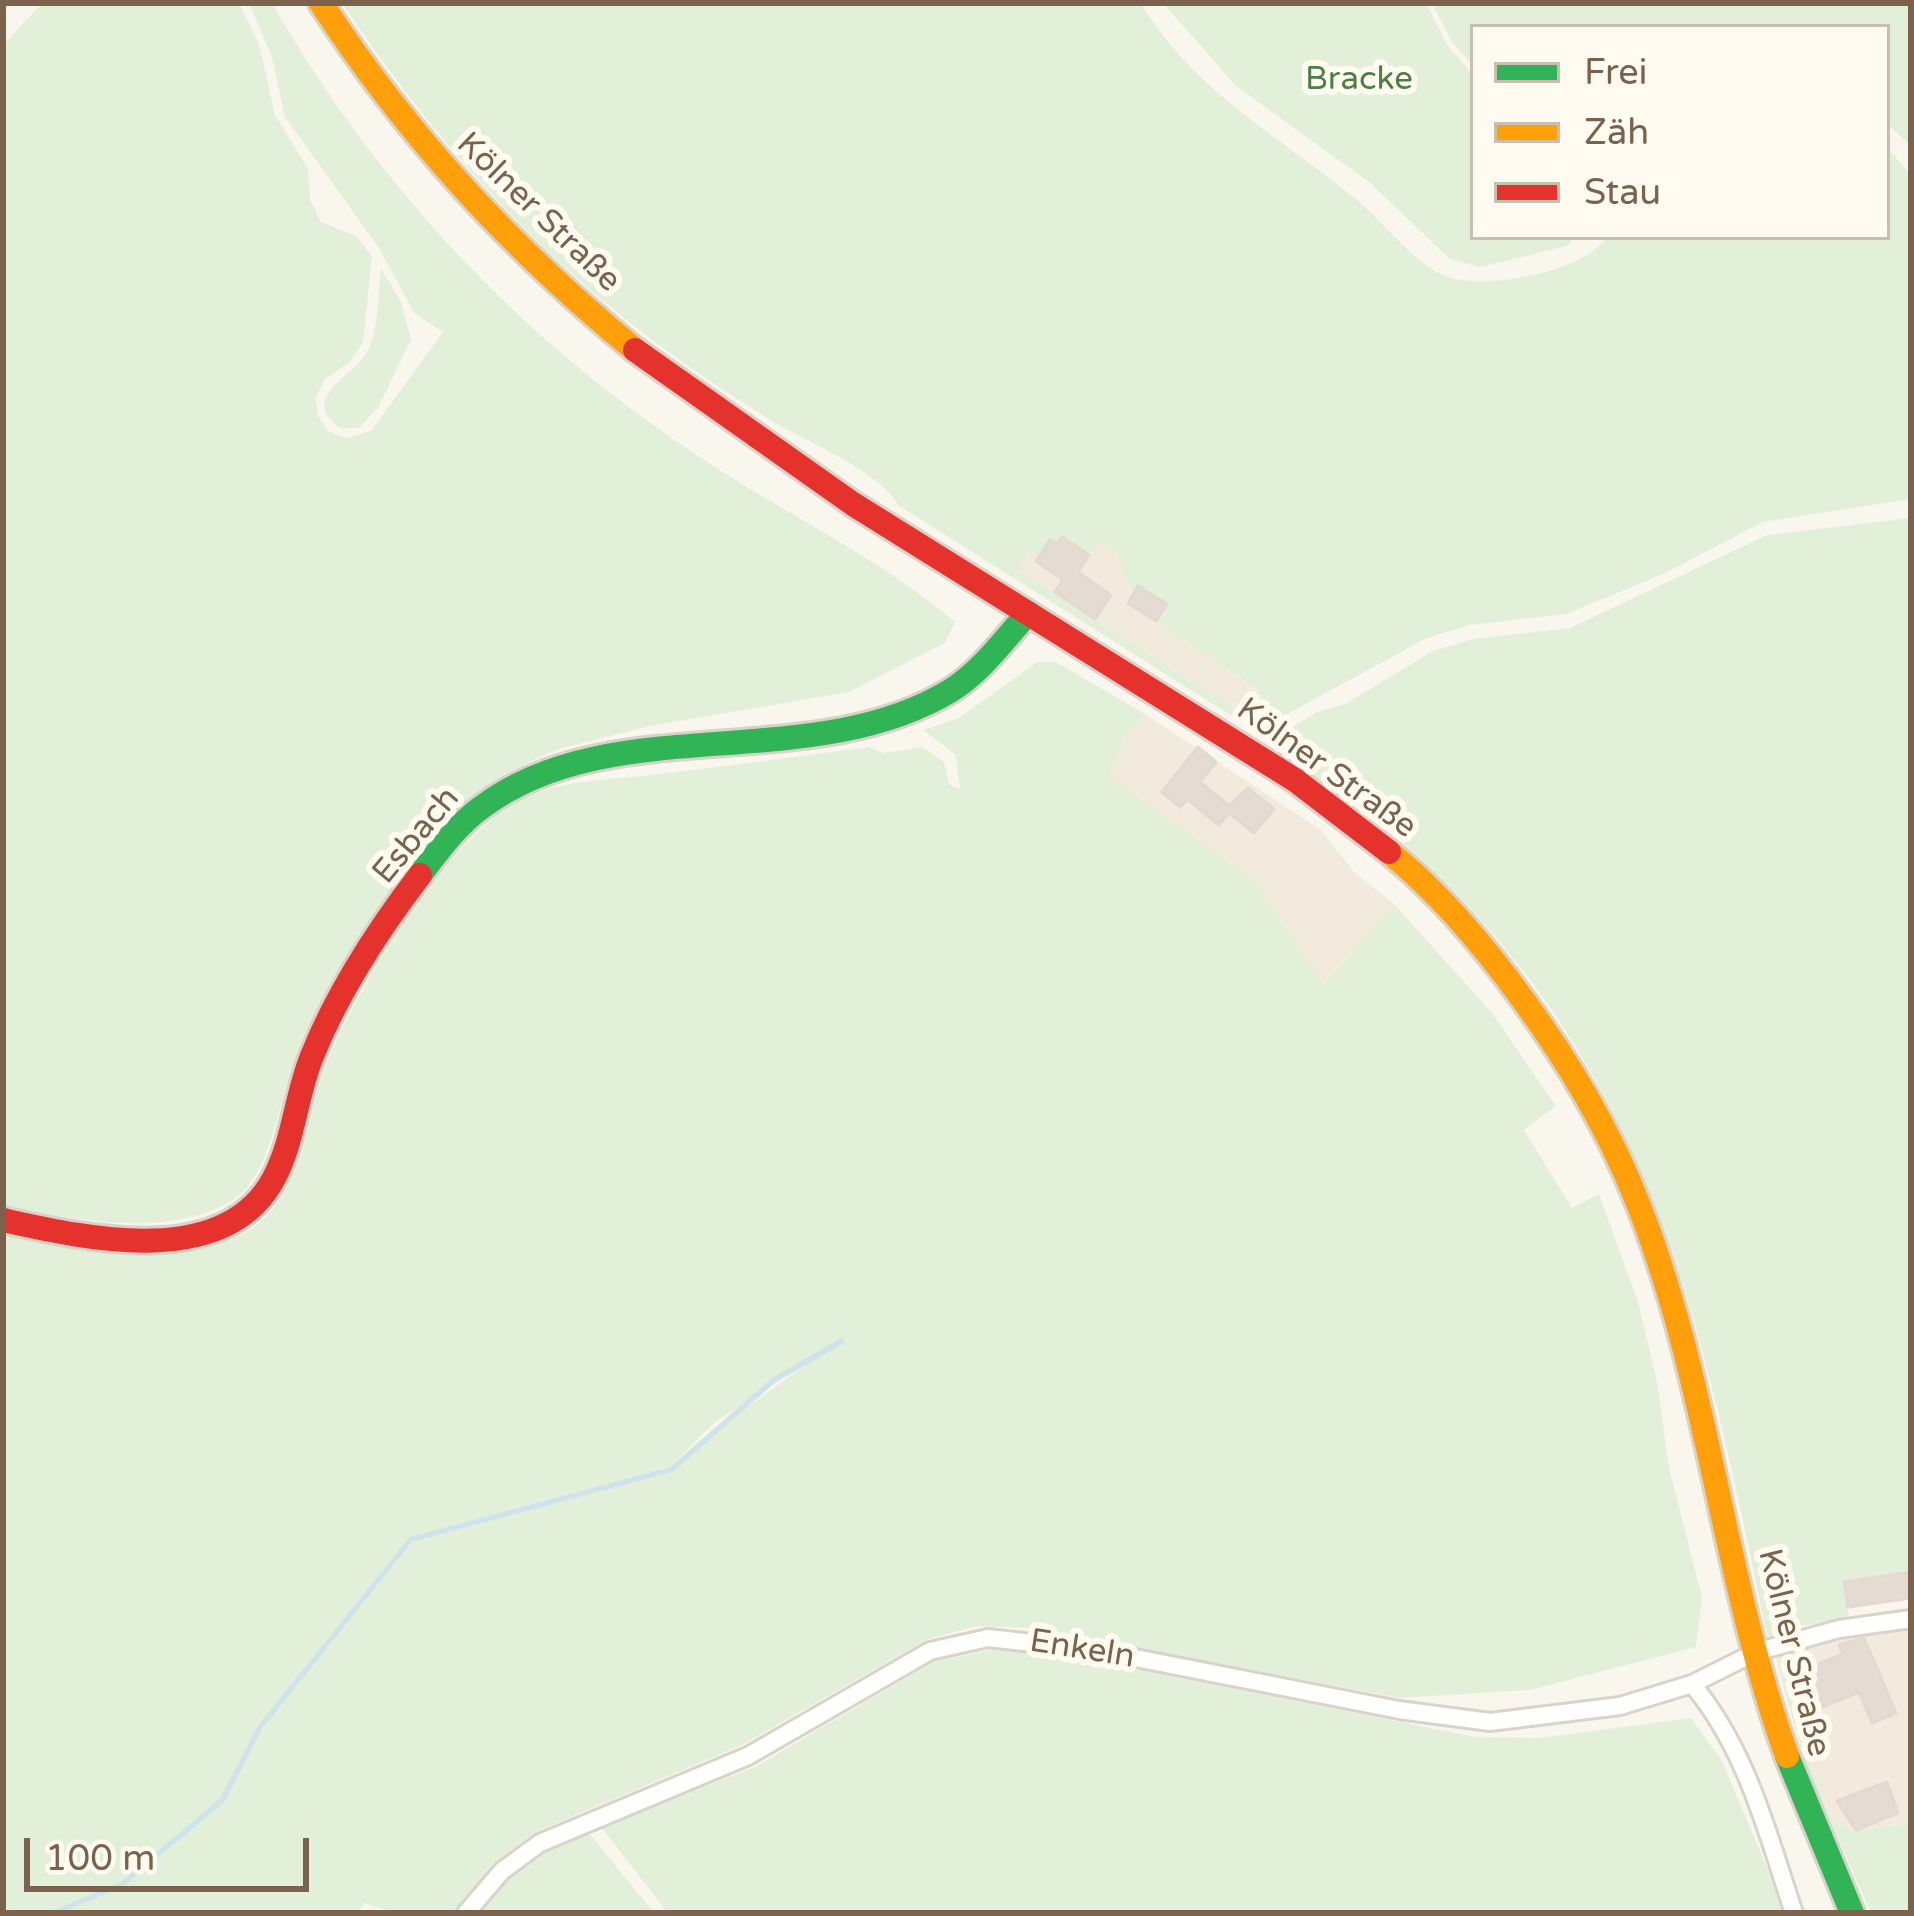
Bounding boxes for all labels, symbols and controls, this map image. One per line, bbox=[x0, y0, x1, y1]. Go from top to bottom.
legend bbox=[1470, 24, 1890, 240]
text: Frei bbox=[1584, 51, 1648, 94]
park label: Bracke bbox=[1305, 60, 1413, 100]
text: Zäh bbox=[1584, 111, 1649, 154]
street label: Kölner Straße bbox=[448, 125, 628, 301]
text: Stau bbox=[1584, 171, 1661, 214]
street label: Kölner Straße bbox=[1228, 691, 1424, 847]
street label: Esbach bbox=[365, 780, 469, 892]
street label: Kölner Straße bbox=[1748, 1545, 1838, 1761]
street label: Enkeln bbox=[1027, 1622, 1137, 1678]
scale bar bbox=[30, 1814, 315, 1888]
text: 100 m bbox=[45, 1837, 155, 1880]

